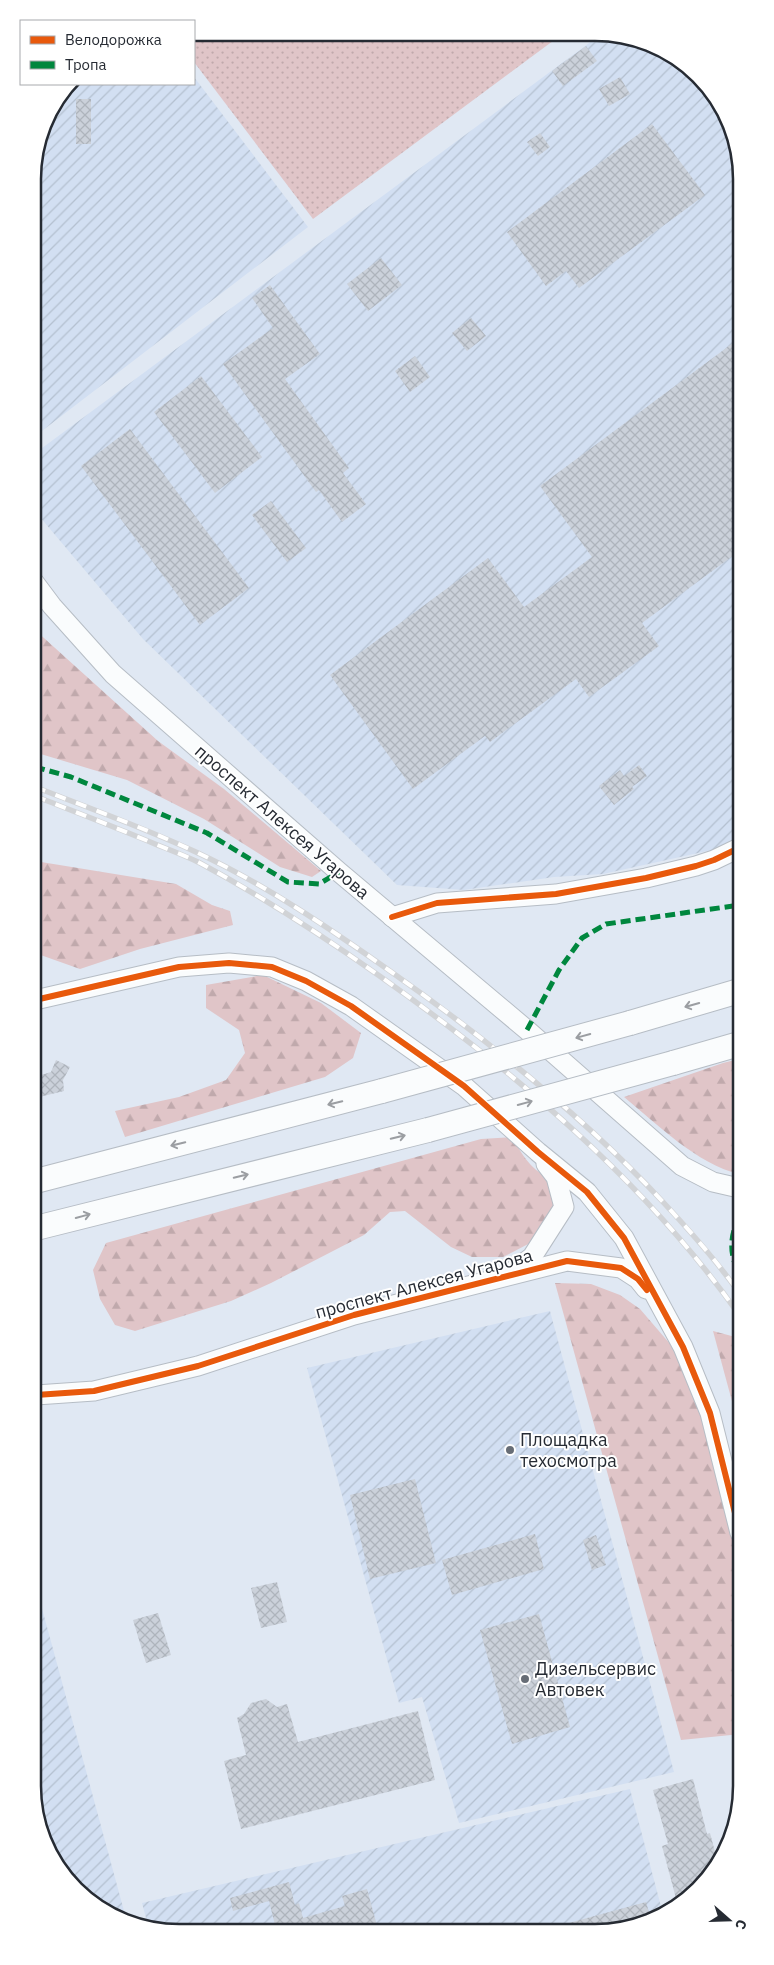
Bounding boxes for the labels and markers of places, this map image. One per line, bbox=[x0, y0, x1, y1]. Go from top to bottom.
place label: Площадка техосмотра bbox=[520, 1428, 617, 1472]
marker: Площадка техосмотра bbox=[504, 1444, 516, 1456]
place label: Дизельсервис Автовек bbox=[535, 1657, 656, 1701]
marker: Дизельсервис Автовек bbox=[519, 1673, 531, 1685]

